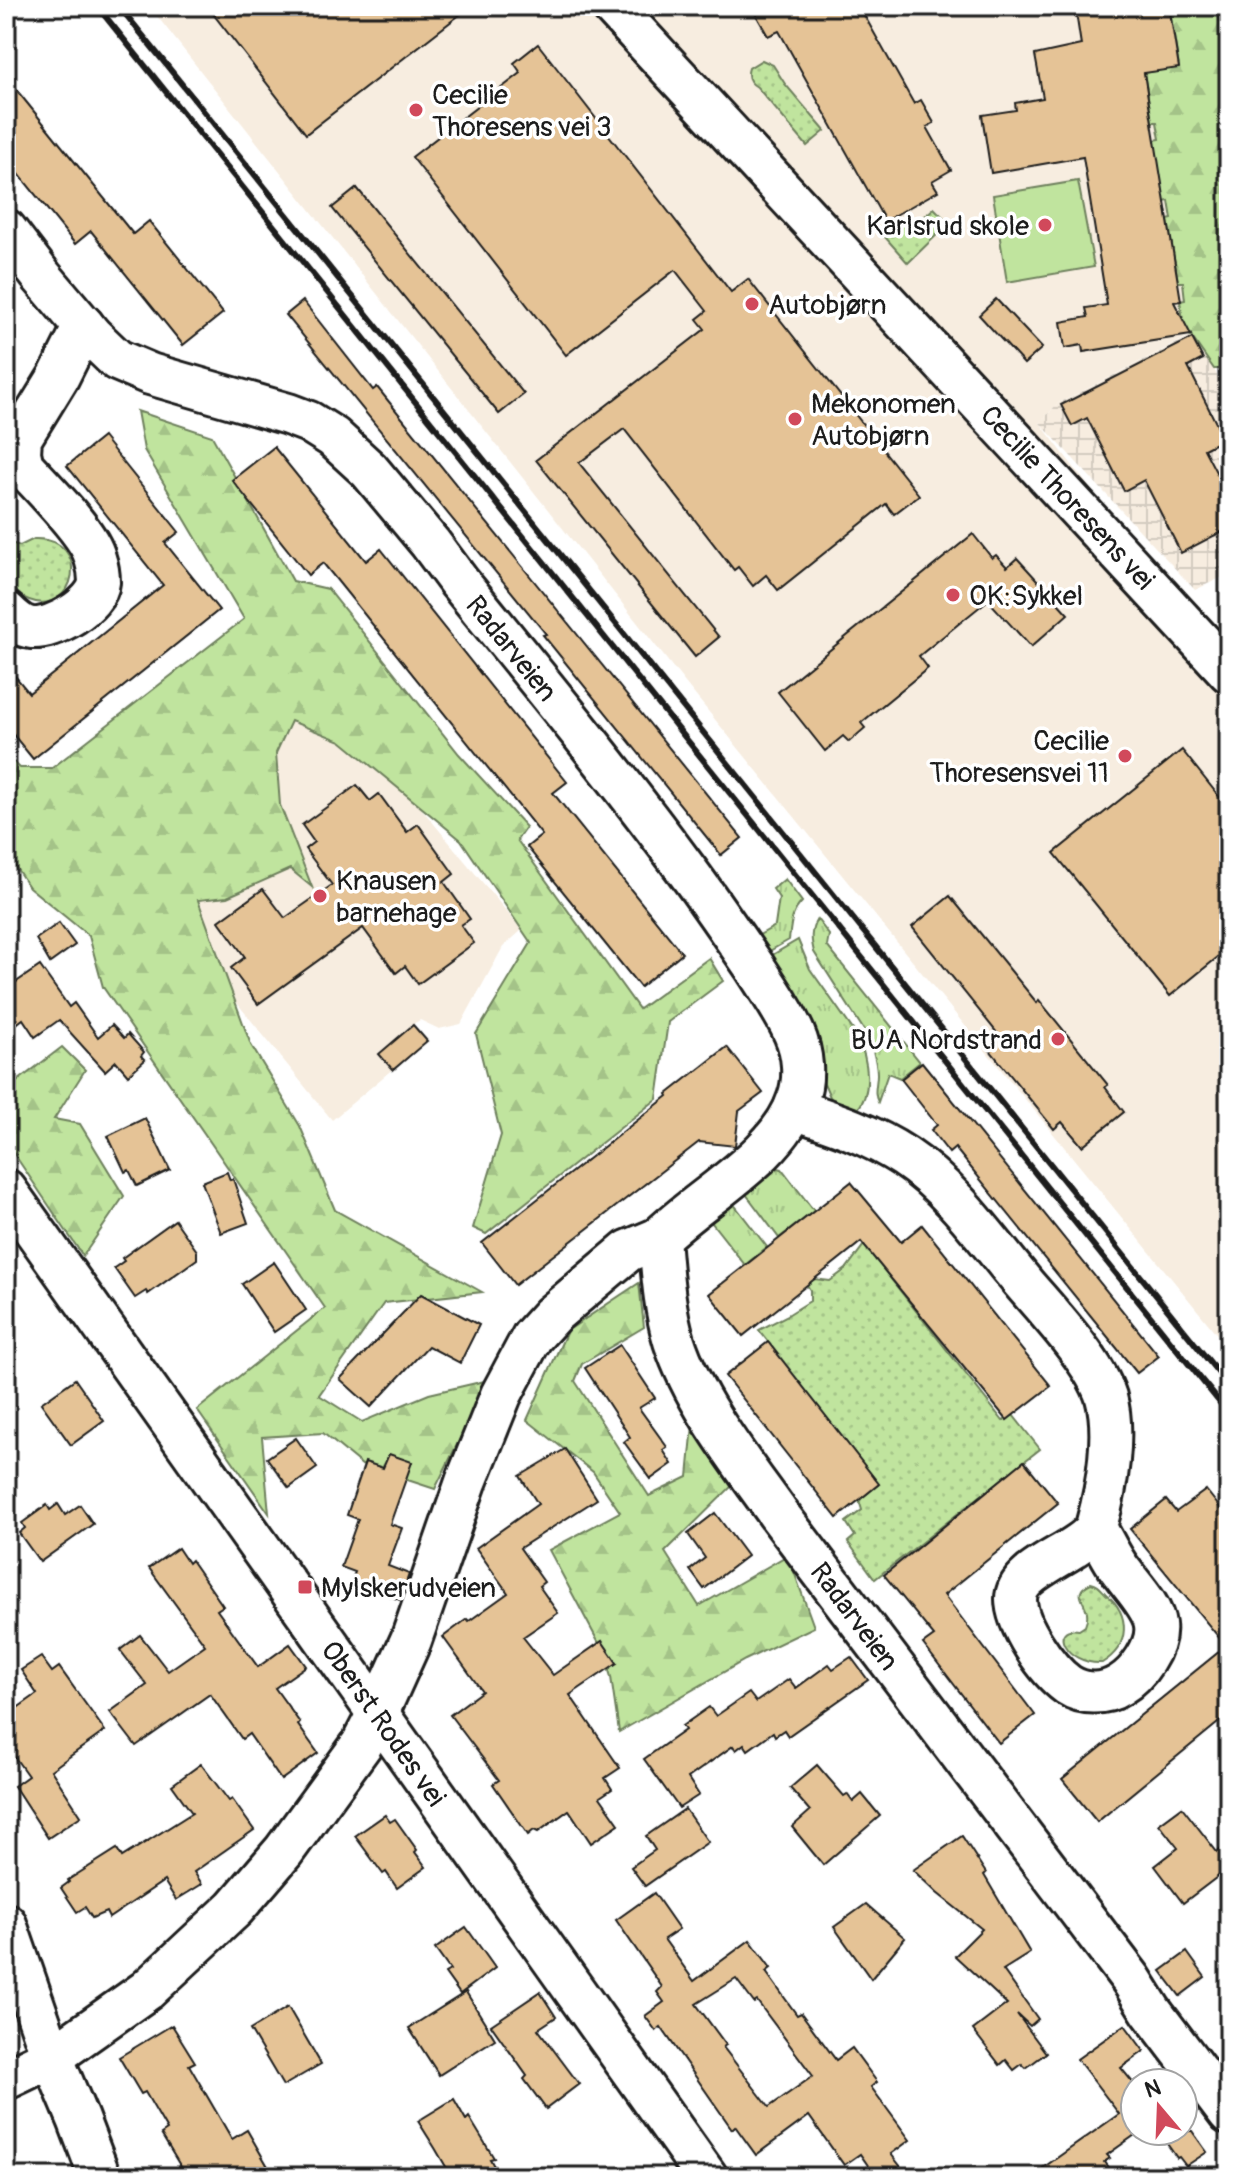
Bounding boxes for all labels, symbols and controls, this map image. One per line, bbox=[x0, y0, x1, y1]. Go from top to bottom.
place label: Cecilie Thoresens vei 3 bbox=[432, 78, 612, 145]
marker: Cecilie Thoresens vei 3 bbox=[407, 101, 425, 119]
place label: Karlsrud skole bbox=[866, 209, 1029, 244]
marker: Karlsrud skole bbox=[1036, 216, 1054, 234]
place label: Autobjørn bbox=[768, 288, 887, 323]
marker: Autobjørn bbox=[743, 295, 761, 313]
place label: Mekonomen Autobjørn bbox=[811, 387, 956, 454]
street label: Cecilie Thoresens vei bbox=[972, 398, 1161, 598]
marker: Mekonomen Autobjørn bbox=[786, 410, 804, 428]
place label: OK:Sykkel bbox=[969, 579, 1083, 614]
marker: OK:Sykkel bbox=[944, 586, 962, 604]
street label: Radarveien bbox=[457, 589, 564, 709]
place label: Cecilie Thoresensvei 11 bbox=[929, 724, 1109, 791]
marker: Cecilie Thoresensvei 11 bbox=[1116, 747, 1134, 765]
place label: Knausen barnehage bbox=[336, 864, 457, 931]
marker: Knausen barnehage bbox=[311, 887, 329, 905]
place label: BUA Nordstrand bbox=[851, 1023, 1042, 1058]
marker: BUA Nordstrand bbox=[1049, 1030, 1067, 1048]
street label: Radarveien bbox=[802, 1556, 906, 1678]
place label: Mylskerudveien bbox=[321, 1571, 496, 1606]
marker: Mylskerudveien bbox=[296, 1578, 314, 1596]
street label: Oberst Rodes vei bbox=[313, 1634, 453, 1813]
north arrow bbox=[1119, 2067, 1199, 2147]
text: N bbox=[1141, 2073, 1165, 2105]

